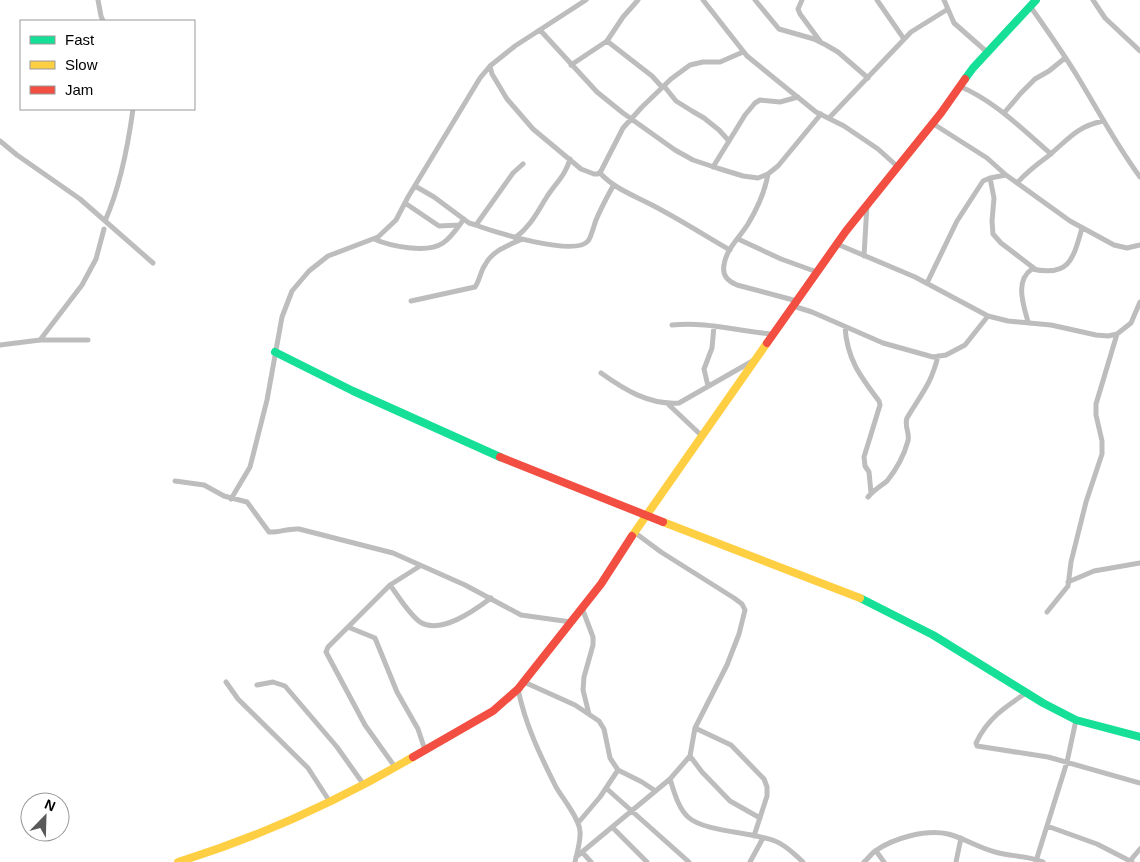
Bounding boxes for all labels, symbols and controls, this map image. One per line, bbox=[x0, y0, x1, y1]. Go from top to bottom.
legend bbox=[20, 20, 195, 110]
text: Fast bbox=[65, 31, 95, 48]
text: Slow bbox=[65, 56, 98, 73]
text: Jam bbox=[65, 81, 93, 98]
north arrow bbox=[20, 792, 70, 842]
text: N bbox=[42, 796, 58, 814]

